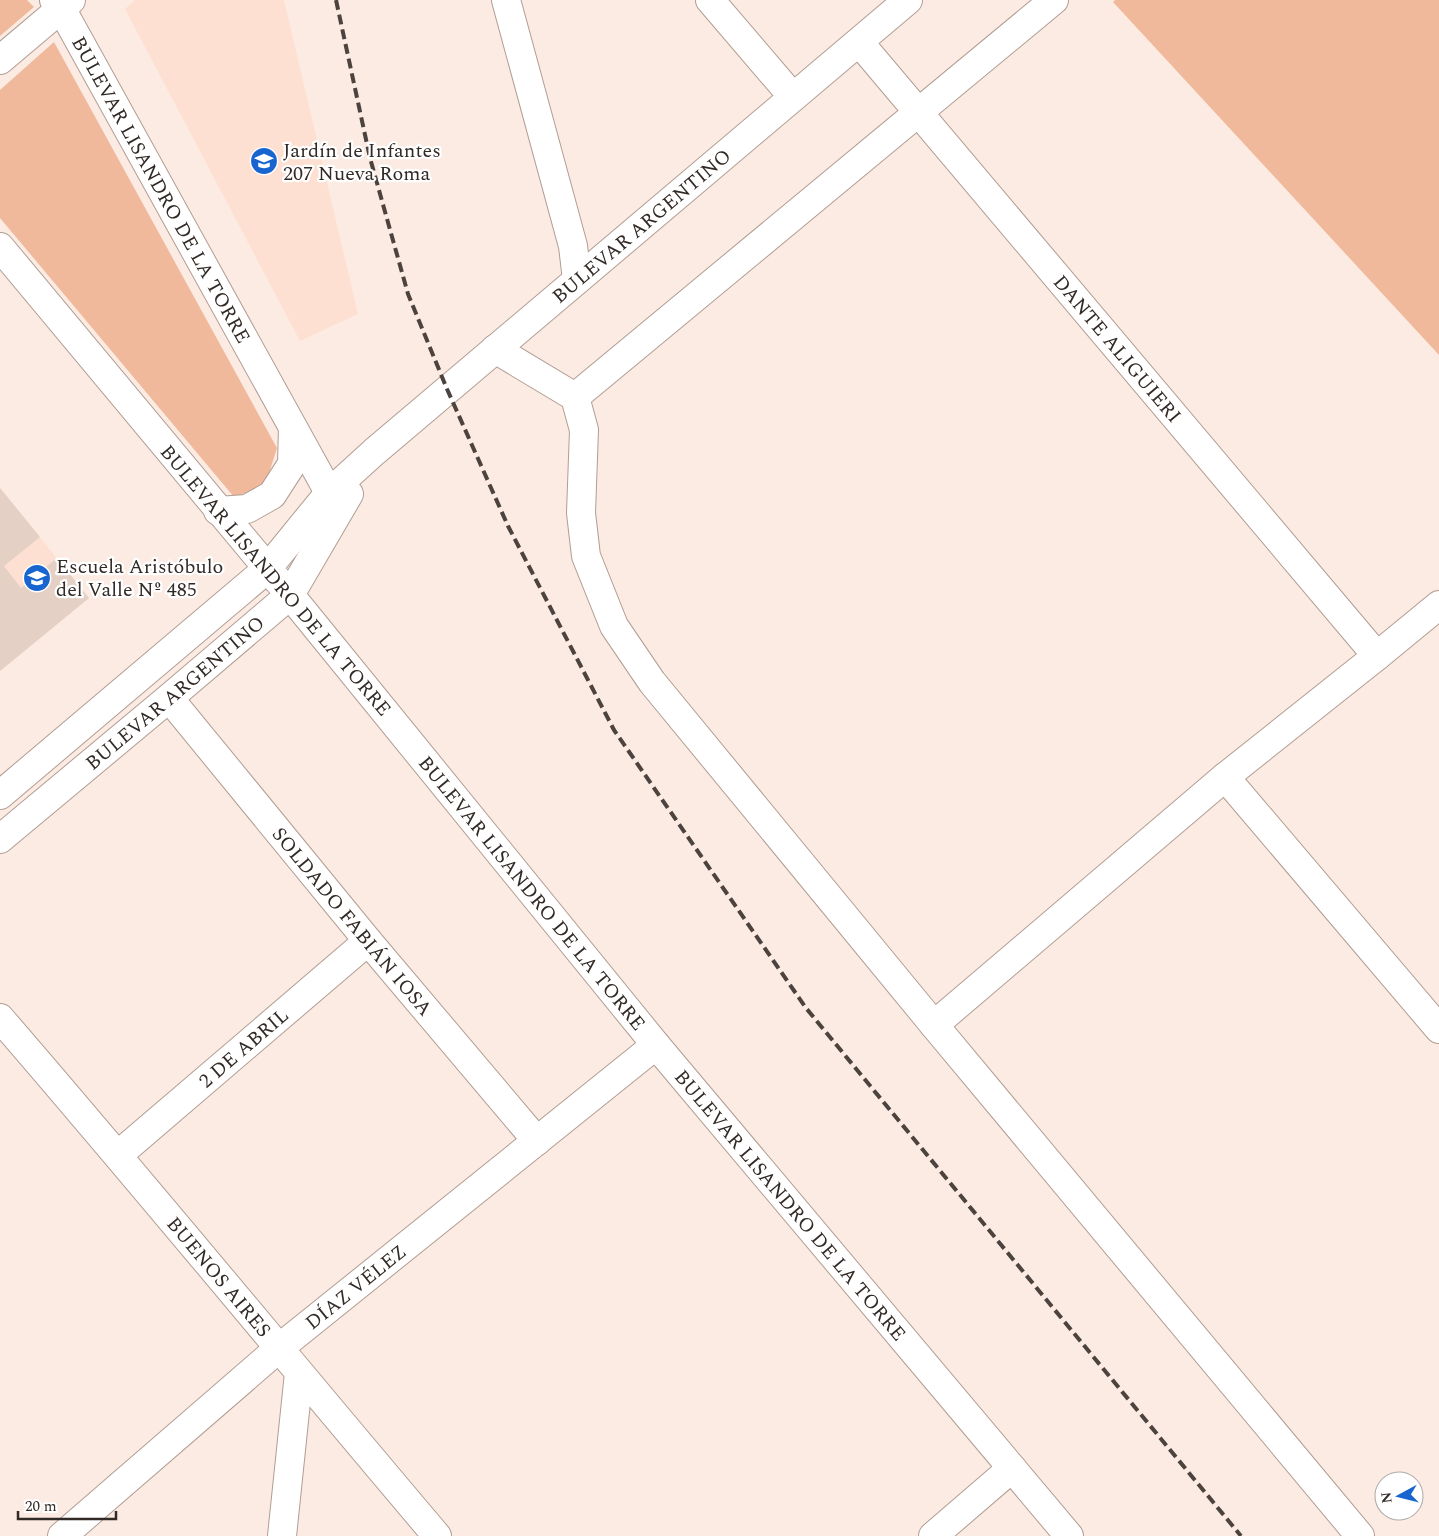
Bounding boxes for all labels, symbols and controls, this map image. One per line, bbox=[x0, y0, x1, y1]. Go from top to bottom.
street label: BULEVAR LISANDRO DE LA TORRE bbox=[63, 31, 258, 349]
place label: Jardín de Infantes 207 Nueva Roma bbox=[283, 136, 441, 189]
street label: BULEVAR ARGENTINO bbox=[546, 142, 738, 311]
school or university icon: Jardín de Infantes 207 Nueva Roma bbox=[249, 146, 279, 176]
street label: DANTE ALIGUIERI bbox=[1045, 268, 1188, 430]
street label: BULEVAR LISANDRO DE LA TORRE bbox=[152, 438, 398, 723]
place label: Escuela Aristóbulo del Valle Nº 485 bbox=[56, 552, 223, 605]
school or university icon: Escuela Aristóbulo del Valle Nº 485 bbox=[22, 563, 52, 593]
street label: BULEVAR ARGENTINO bbox=[79, 609, 272, 778]
street label: BULEVAR LISANDRO DE LA TORRE bbox=[410, 749, 653, 1038]
street label: SOLDADO FABIÁN IOSA bbox=[264, 821, 439, 1023]
street label: 2 DE ABRIL bbox=[192, 1001, 296, 1096]
street label: BULEVAR LISANDRO DE LA TORRE bbox=[667, 1063, 913, 1348]
street label: BUENOS AIRES bbox=[159, 1210, 278, 1344]
street label: DÍAZ VÉLEZ bbox=[299, 1237, 413, 1338]
north arrow bbox=[1374, 1471, 1424, 1521]
scale bar bbox=[18, 1488, 115, 1520]
text: N bbox=[1375, 1491, 1398, 1504]
text: 20 m bbox=[25, 1495, 57, 1518]

